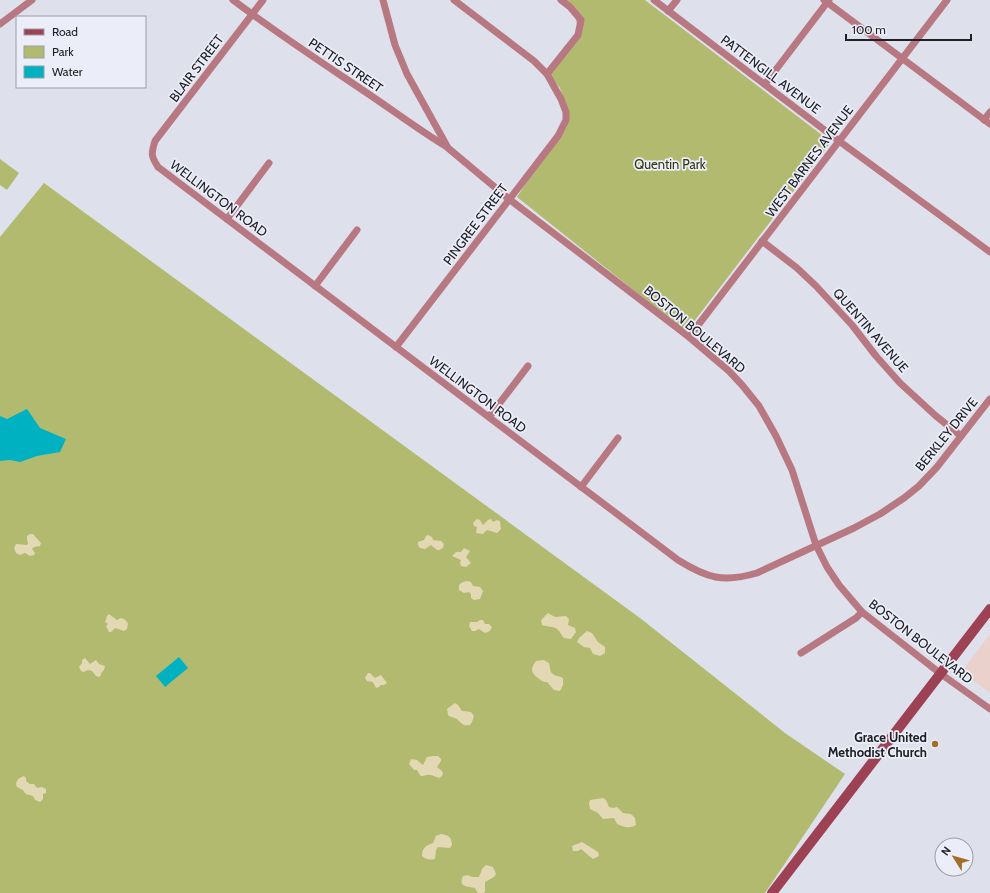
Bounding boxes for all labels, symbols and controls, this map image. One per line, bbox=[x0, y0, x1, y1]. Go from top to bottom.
legend bbox=[16, 16, 146, 88]
scale bar bbox=[846, 16, 971, 42]
text: 100 m bbox=[852, 22, 886, 37]
text: Road bbox=[52, 24, 78, 39]
street label: BLAIR STREET bbox=[166, 31, 227, 105]
street label: PATTENGILL AVENUE bbox=[718, 31, 824, 117]
street label: PETTIS STREET bbox=[306, 34, 386, 96]
text: Park bbox=[52, 44, 74, 59]
text: Water bbox=[52, 64, 83, 79]
street label: WEST BARNES AVENUE bbox=[762, 102, 856, 220]
street label: WELLINGTON ROAD bbox=[167, 156, 271, 240]
park label: Quentin Park bbox=[634, 156, 706, 172]
street label: PINGREE STREET bbox=[439, 180, 511, 268]
street label: BOSTON BOULEVARD bbox=[641, 282, 749, 376]
street label: QUENTIN AVENUE bbox=[830, 285, 912, 375]
street label: WELLINGTON ROAD bbox=[426, 352, 530, 436]
street label: BERKLEY DRIVE bbox=[911, 394, 981, 474]
street label: BOSTON BOULEVARD bbox=[866, 595, 976, 687]
place label: Grace United Methodist Church bbox=[828, 729, 927, 760]
marker: Grace United Methodist Church bbox=[930, 739, 940, 749]
north arrow bbox=[934, 837, 974, 877]
text: N bbox=[938, 844, 954, 858]

